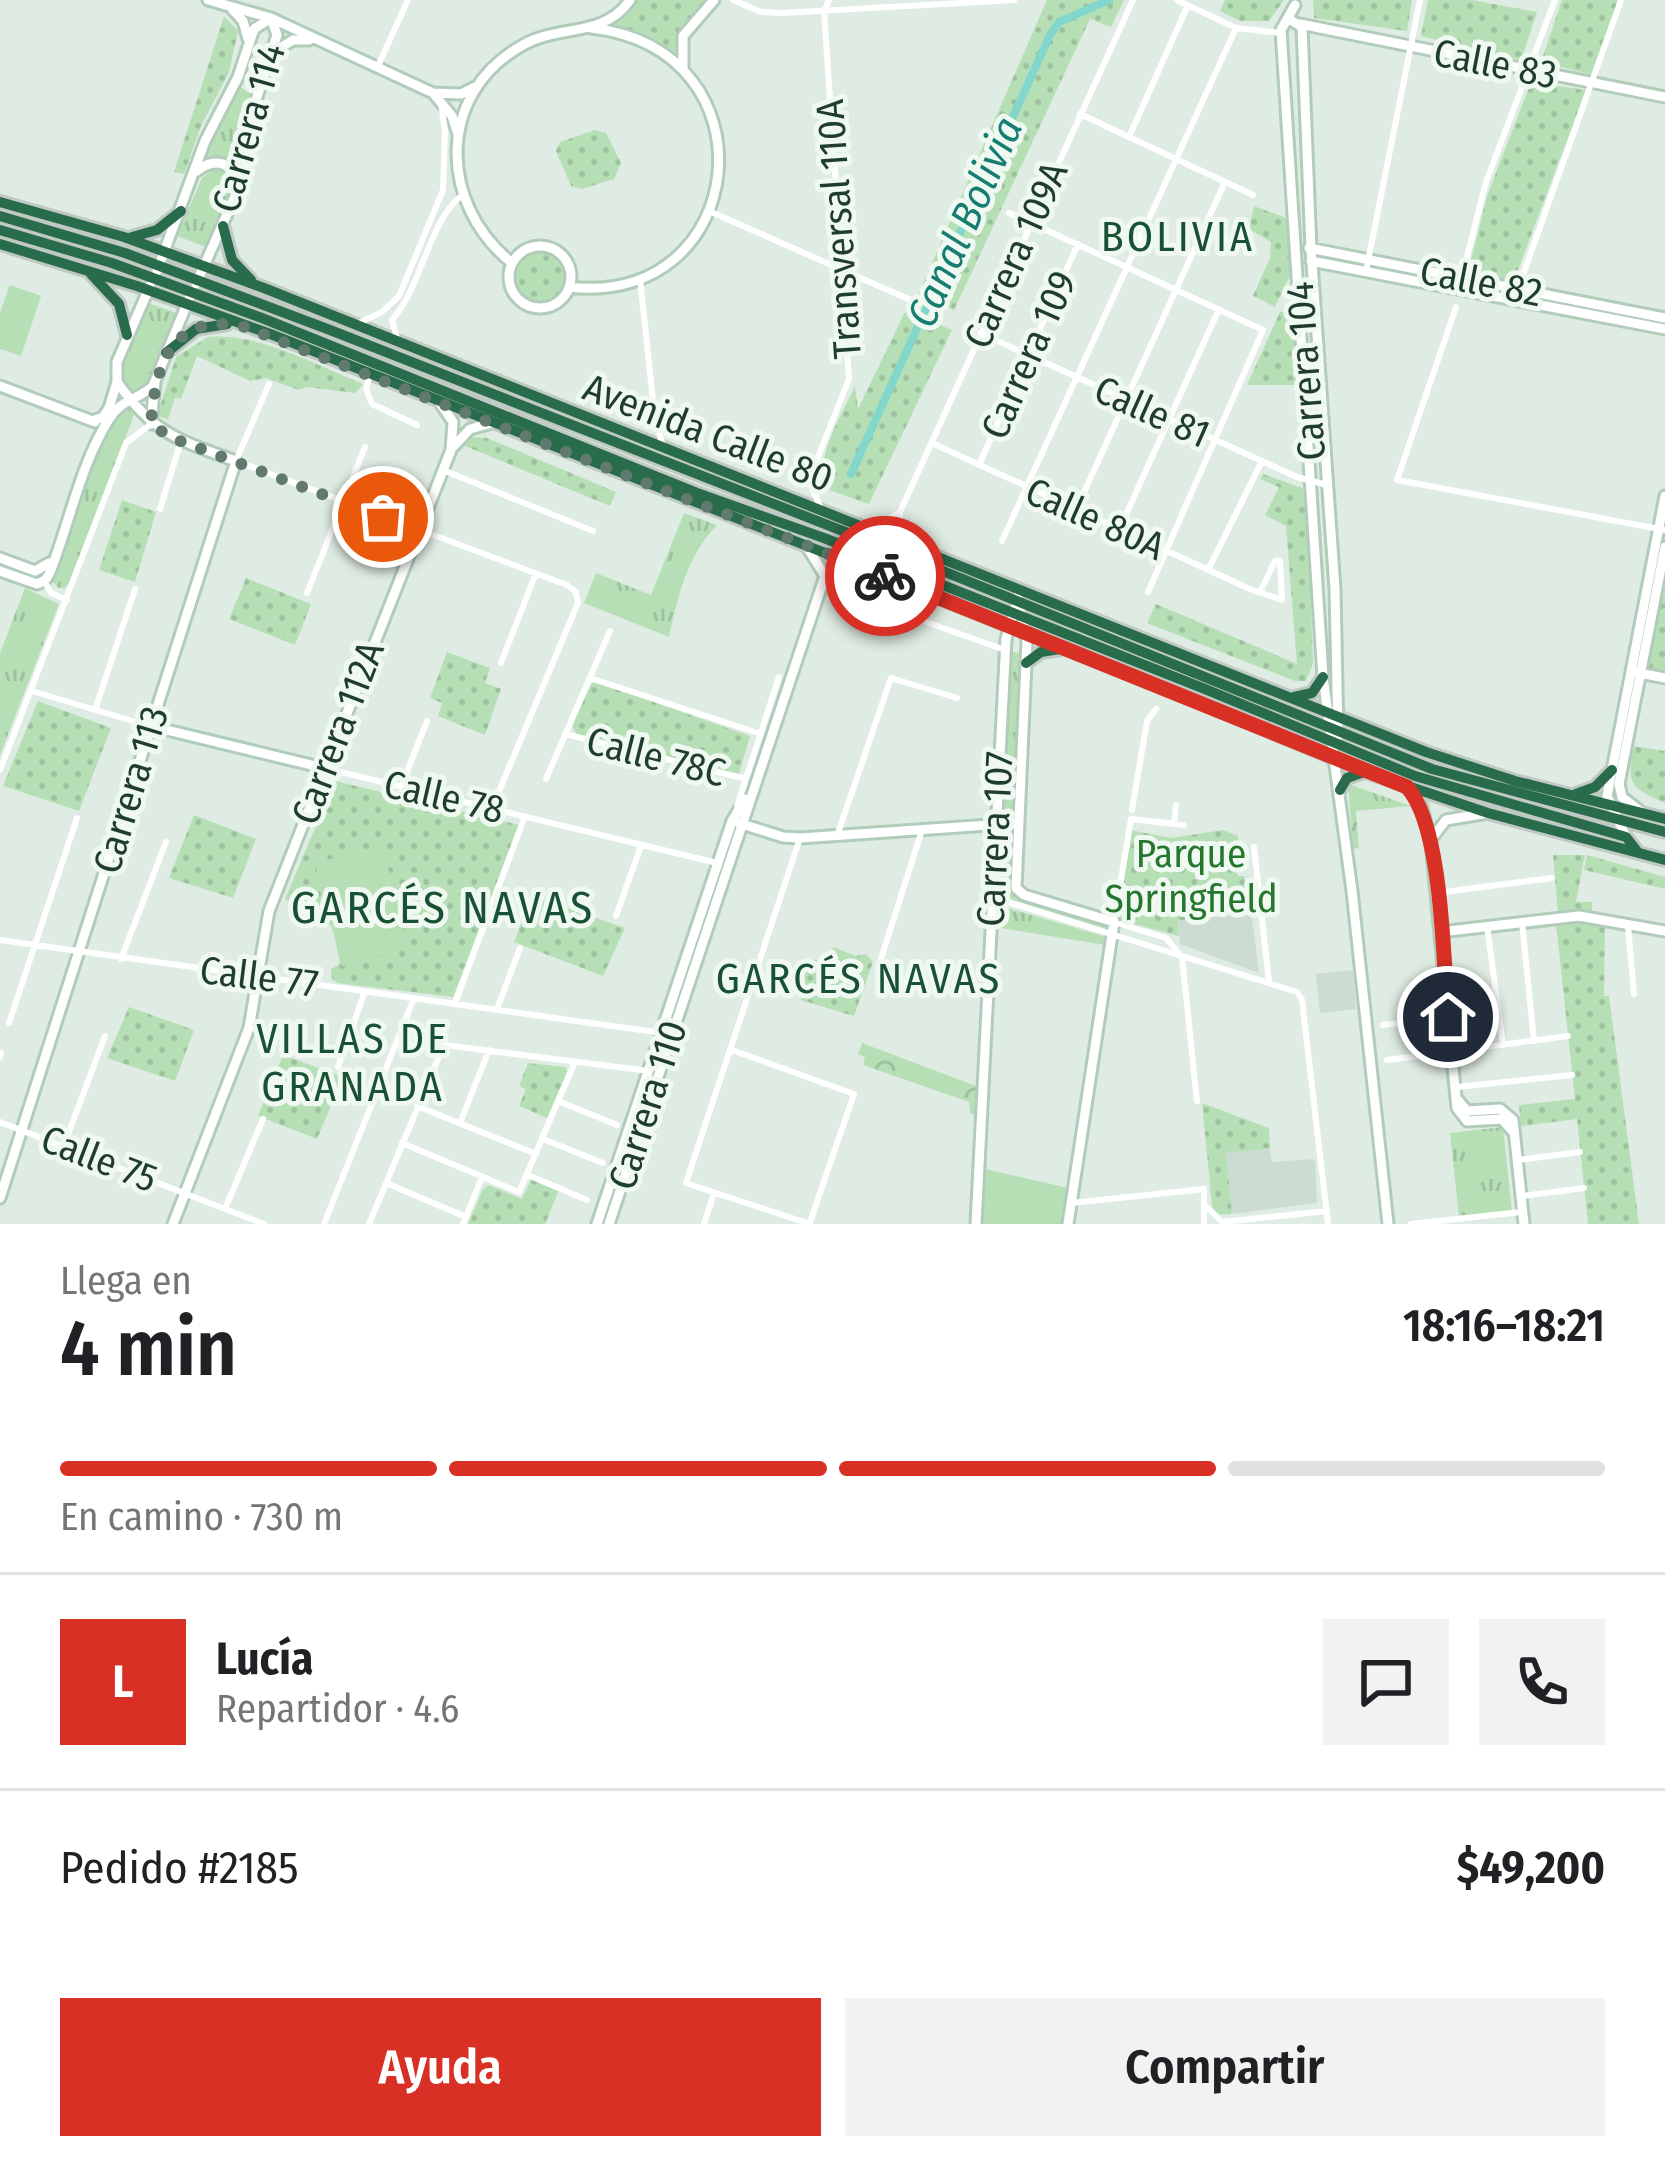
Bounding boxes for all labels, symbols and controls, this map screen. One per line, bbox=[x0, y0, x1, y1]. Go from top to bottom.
street label: Calle 83 bbox=[1430, 30, 1560, 98]
street label: Carrera 114 bbox=[203, 38, 295, 218]
street label: Transversal 110A bbox=[807, 97, 871, 360]
water label: Canal Bolivia bbox=[897, 109, 1033, 335]
street label: Carrera 109A bbox=[954, 155, 1078, 355]
district label: BOLIVIA bbox=[1101, 212, 1255, 262]
street label: Calle 82 bbox=[1416, 248, 1546, 316]
street label: Carrera 109 bbox=[971, 264, 1087, 446]
street label: Carrera 104 bbox=[1277, 280, 1335, 462]
street label: Avenida Calle 80 bbox=[577, 364, 839, 502]
street label: Calle 81 bbox=[1088, 366, 1216, 458]
pin bbox=[332, 466, 434, 568]
street label: Calle 80A bbox=[1018, 468, 1172, 570]
icon: bag bbox=[350, 484, 416, 550]
courier bbox=[825, 516, 945, 636]
icon: bike bbox=[852, 543, 918, 609]
street label: Carrera 112A bbox=[282, 635, 394, 831]
street label: Carrera 113 bbox=[84, 701, 178, 879]
street label: Calle 78C bbox=[582, 718, 730, 796]
street label: Carrera 107 bbox=[967, 750, 1023, 928]
street label: Calle 78 bbox=[380, 761, 508, 833]
park label: Parque Springfield bbox=[1104, 831, 1278, 922]
district label: GARCÉS NAVAS bbox=[291, 881, 595, 935]
street label: Calle 77 bbox=[197, 947, 321, 1007]
district label: GARCÉS NAVAS bbox=[716, 954, 1002, 1004]
pin bbox=[1397, 966, 1499, 1068]
icon: home bbox=[1415, 984, 1481, 1050]
district label: VILLAS DE GRANADA bbox=[256, 1014, 450, 1112]
street label: Carrera 110 bbox=[599, 1015, 697, 1195]
street label: Calle 75 bbox=[35, 1116, 163, 1202]
text: Llega en bbox=[60, 1258, 192, 1304]
text: 18:16–18:21 bbox=[1403, 1299, 1605, 1353]
text: 4 min bbox=[60, 1302, 237, 1396]
text: En camino · 730 m bbox=[60, 1494, 343, 1540]
button: chat bbox=[1323, 1619, 1449, 1745]
button: phone bbox=[1479, 1619, 1605, 1745]
text: Lucía bbox=[216, 1632, 313, 1686]
text: L bbox=[113, 1655, 133, 1709]
text: Repartidor · 4.6 bbox=[216, 1686, 459, 1732]
text: Pedido #2185 bbox=[60, 1841, 299, 1895]
text: $49,200 bbox=[1457, 1841, 1605, 1895]
button: Ayuda bbox=[60, 1998, 821, 2136]
button: Compartir bbox=[845, 1998, 1605, 2136]

